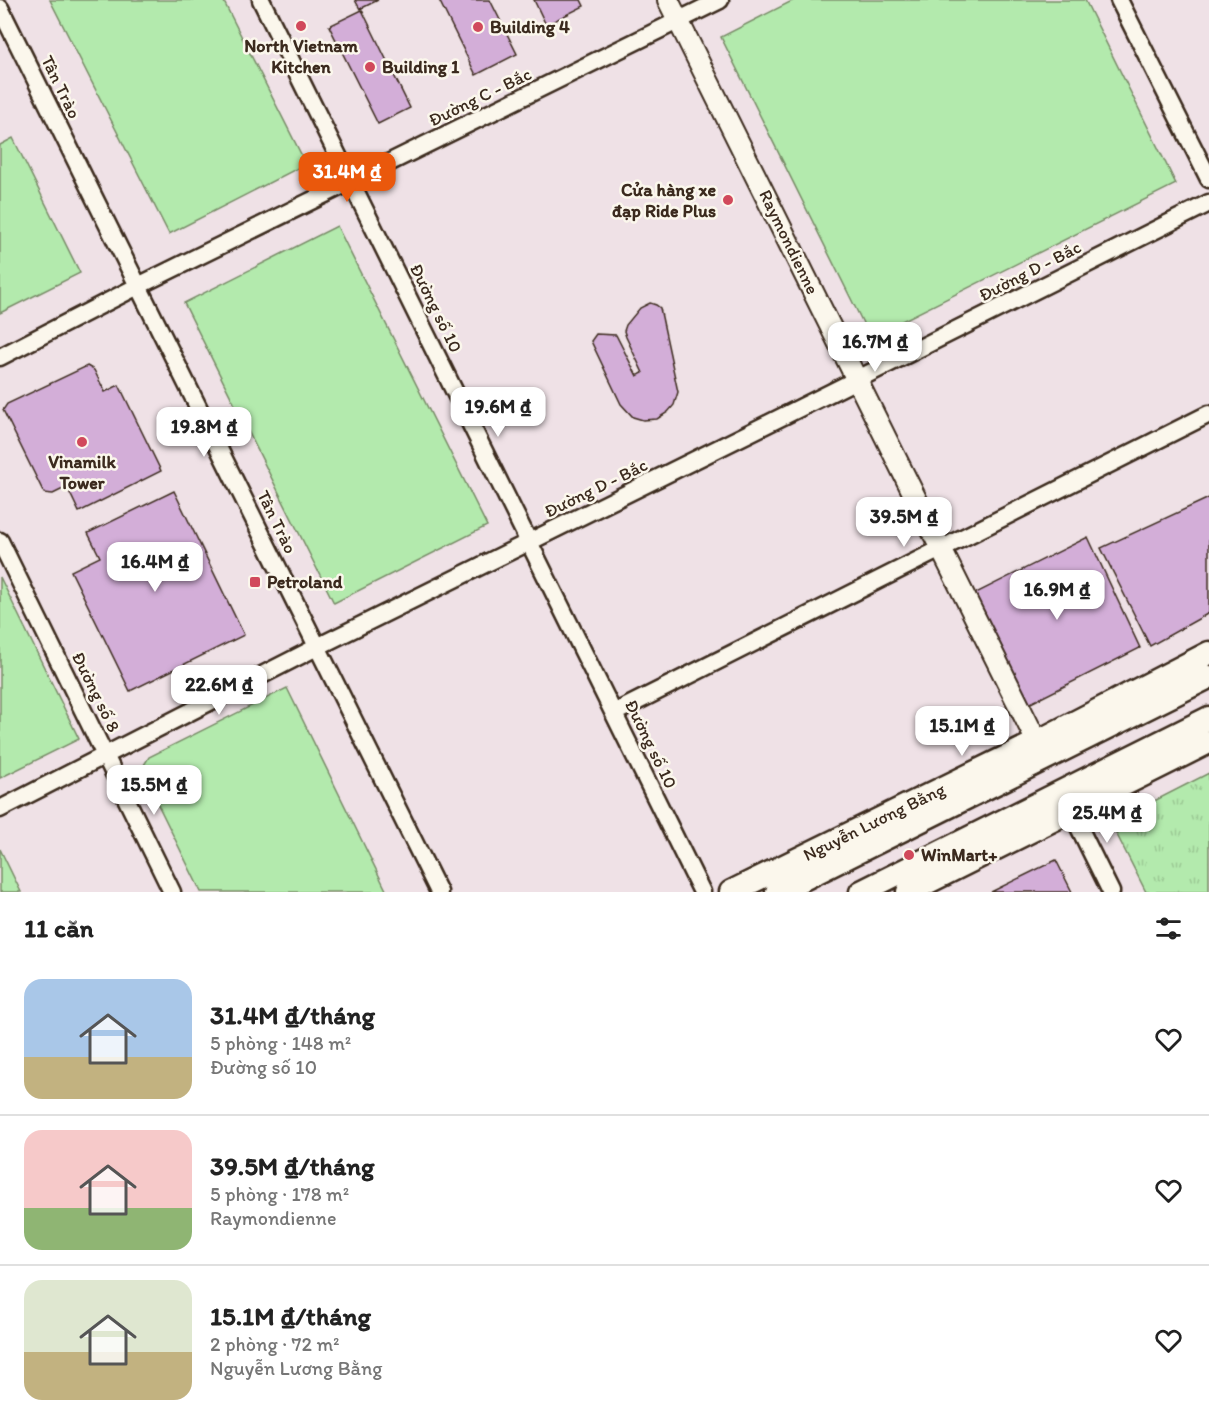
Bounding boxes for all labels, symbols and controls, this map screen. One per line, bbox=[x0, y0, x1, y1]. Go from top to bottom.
place label: Building 4 bbox=[490, 16, 570, 38]
marker: North Vietnam Kitchen bbox=[294, 19, 308, 33]
marker: Building 4 bbox=[471, 20, 485, 34]
place label: North Vietnam Kitchen bbox=[244, 35, 359, 78]
street label: Tân Trào bbox=[36, 52, 86, 122]
place label: Building 1 bbox=[382, 56, 460, 78]
marker: Building 1 bbox=[363, 60, 377, 74]
street label: Đường C - Bắc bbox=[425, 63, 535, 131]
pin: 31.4M ₫ bbox=[292, 152, 402, 203]
text: 31.4M ₫ bbox=[313, 159, 381, 183]
place label: Cửa hàng xe đạp Ride Plus bbox=[612, 179, 716, 222]
street label: Raymondienne bbox=[754, 186, 824, 298]
marker: Cửa hàng xe đạp Ride Plus bbox=[721, 193, 735, 207]
street label: Đường D - Bắc bbox=[975, 236, 1085, 306]
street label: Đường số 10 bbox=[405, 260, 467, 356]
pin: 16.7M ₫ bbox=[820, 322, 930, 373]
text: 16.7M ₫ bbox=[842, 329, 908, 353]
pin: 19.6M ₫ bbox=[443, 387, 553, 438]
text: 19.6M ₫ bbox=[465, 394, 531, 418]
pin: 19.8M ₫ bbox=[149, 407, 259, 458]
text: 19.8M ₫ bbox=[170, 414, 238, 438]
marker: Vinamilk Tower bbox=[75, 435, 89, 449]
place label: Vinamilk Tower bbox=[48, 451, 117, 494]
street label: Đường D - Bắc bbox=[541, 454, 651, 522]
street label: Tân Trào bbox=[252, 487, 302, 557]
pin: 39.5M ₫ bbox=[849, 497, 959, 548]
text: 39.5M ₫ bbox=[870, 504, 938, 528]
pin: 16.4M ₫ bbox=[100, 542, 210, 593]
text: 16.4M ₫ bbox=[121, 549, 189, 573]
pin: 16.9M ₫ bbox=[1002, 570, 1112, 621]
place label: Petroland bbox=[267, 571, 343, 593]
marker: Petroland bbox=[248, 575, 262, 589]
text: 16.9M ₫ bbox=[1024, 577, 1090, 601]
street label: Đường số 8 bbox=[67, 648, 125, 736]
pin: 22.6M ₫ bbox=[164, 665, 274, 716]
text: 22.6M ₫ bbox=[185, 672, 253, 696]
street label: Đường số 10 bbox=[620, 696, 682, 792]
pin: 15.1M ₫ bbox=[907, 706, 1017, 757]
text: 15.1M ₫ bbox=[929, 713, 995, 737]
pin: 15.5M ₫ bbox=[99, 765, 209, 816]
text: 15.5M ₫ bbox=[121, 772, 187, 796]
street label: Nguyễn Lương Bằng bbox=[799, 778, 949, 866]
pin: 25.4M ₫ bbox=[1052, 793, 1162, 844]
text: 25.4M ₫ bbox=[1072, 800, 1142, 824]
place label: WinMart+ bbox=[921, 844, 998, 866]
marker: WinMart+ bbox=[902, 848, 916, 862]
text: 11 căn bbox=[24, 912, 94, 944]
icon: filters bbox=[1152, 912, 1185, 945]
text: 31.4M ₫/tháng bbox=[210, 999, 375, 1031]
icon: home bbox=[72, 1003, 144, 1075]
icon: heart bbox=[1152, 1023, 1185, 1056]
text: 5 phòng · 148 m² bbox=[210, 1031, 351, 1055]
text: Đường số 10 bbox=[210, 1055, 317, 1079]
text: 39.5M ₫/tháng bbox=[210, 1150, 374, 1182]
icon: home bbox=[72, 1154, 144, 1226]
icon: heart bbox=[1152, 1174, 1185, 1207]
text: 5 phòng · 178 m² bbox=[210, 1182, 349, 1206]
text: Raymondienne bbox=[210, 1206, 336, 1230]
text: 15.1M ₫/tháng bbox=[210, 1300, 371, 1332]
icon: home bbox=[72, 1304, 144, 1376]
icon: heart bbox=[1152, 1324, 1185, 1357]
text: 2 phòng · 72 m² bbox=[210, 1332, 339, 1356]
text: Nguyễn Lương Bằng bbox=[210, 1356, 382, 1380]

